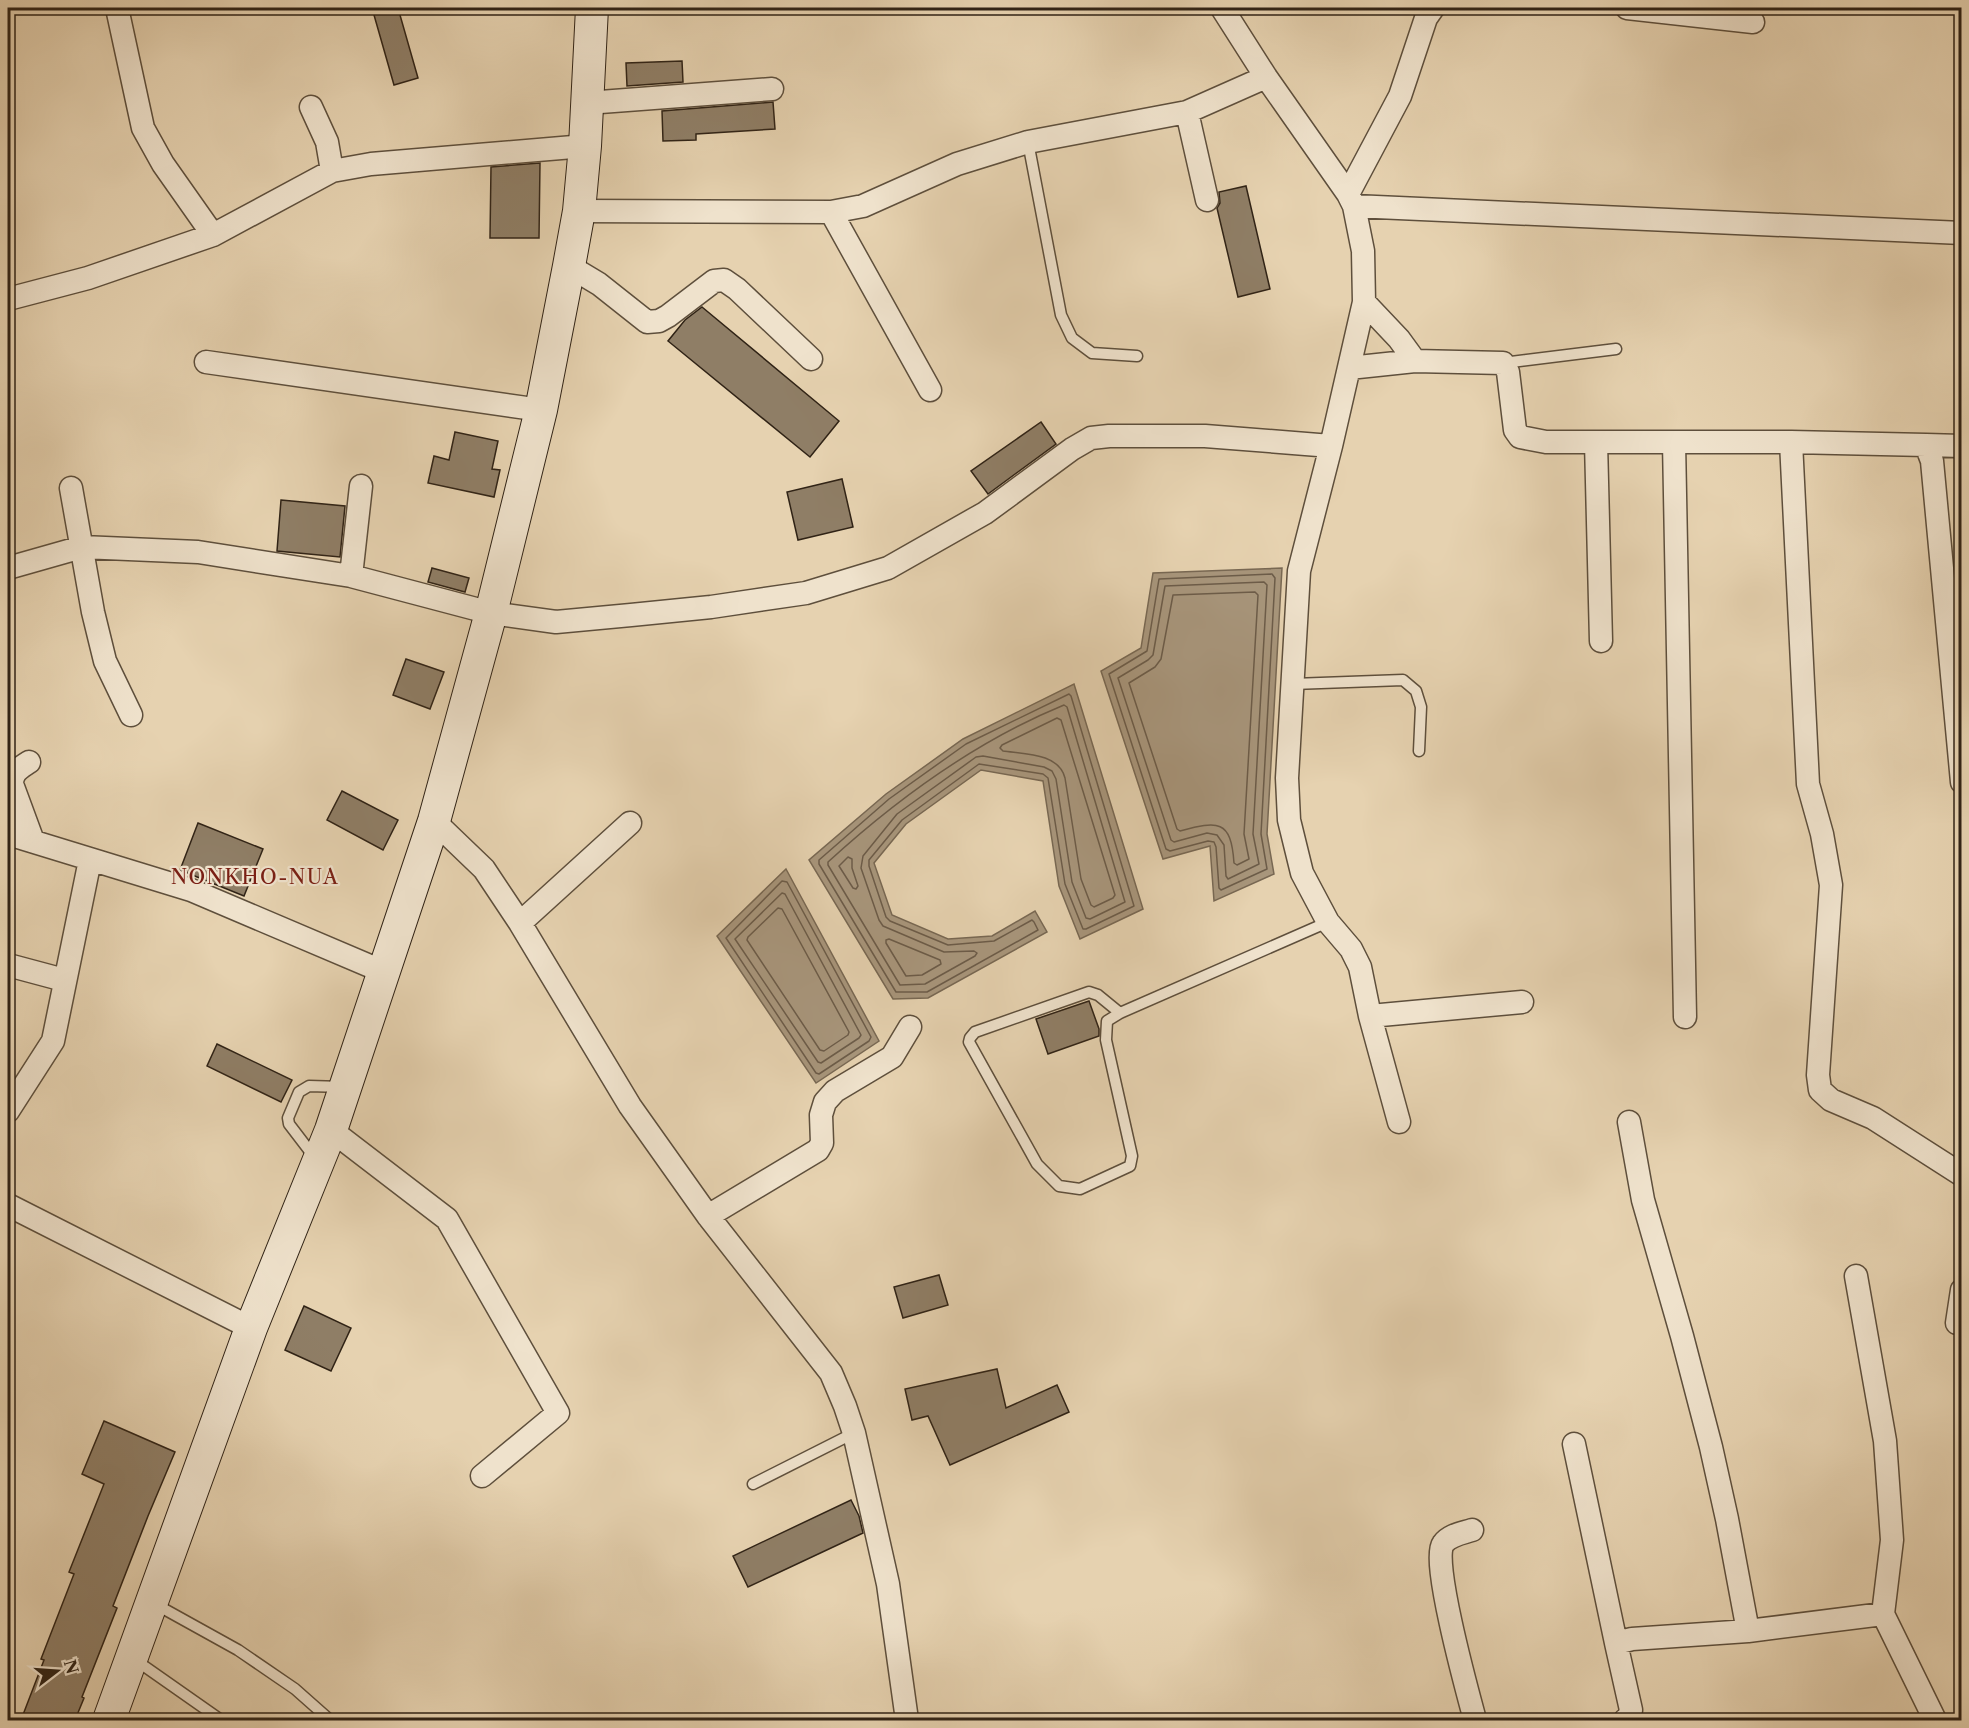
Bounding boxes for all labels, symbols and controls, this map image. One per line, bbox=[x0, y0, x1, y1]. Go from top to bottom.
district label: NONKHO-NUA bbox=[171, 865, 339, 889]
north arrow bbox=[27, 1641, 87, 1701]
text: N bbox=[60, 1657, 83, 1676]

